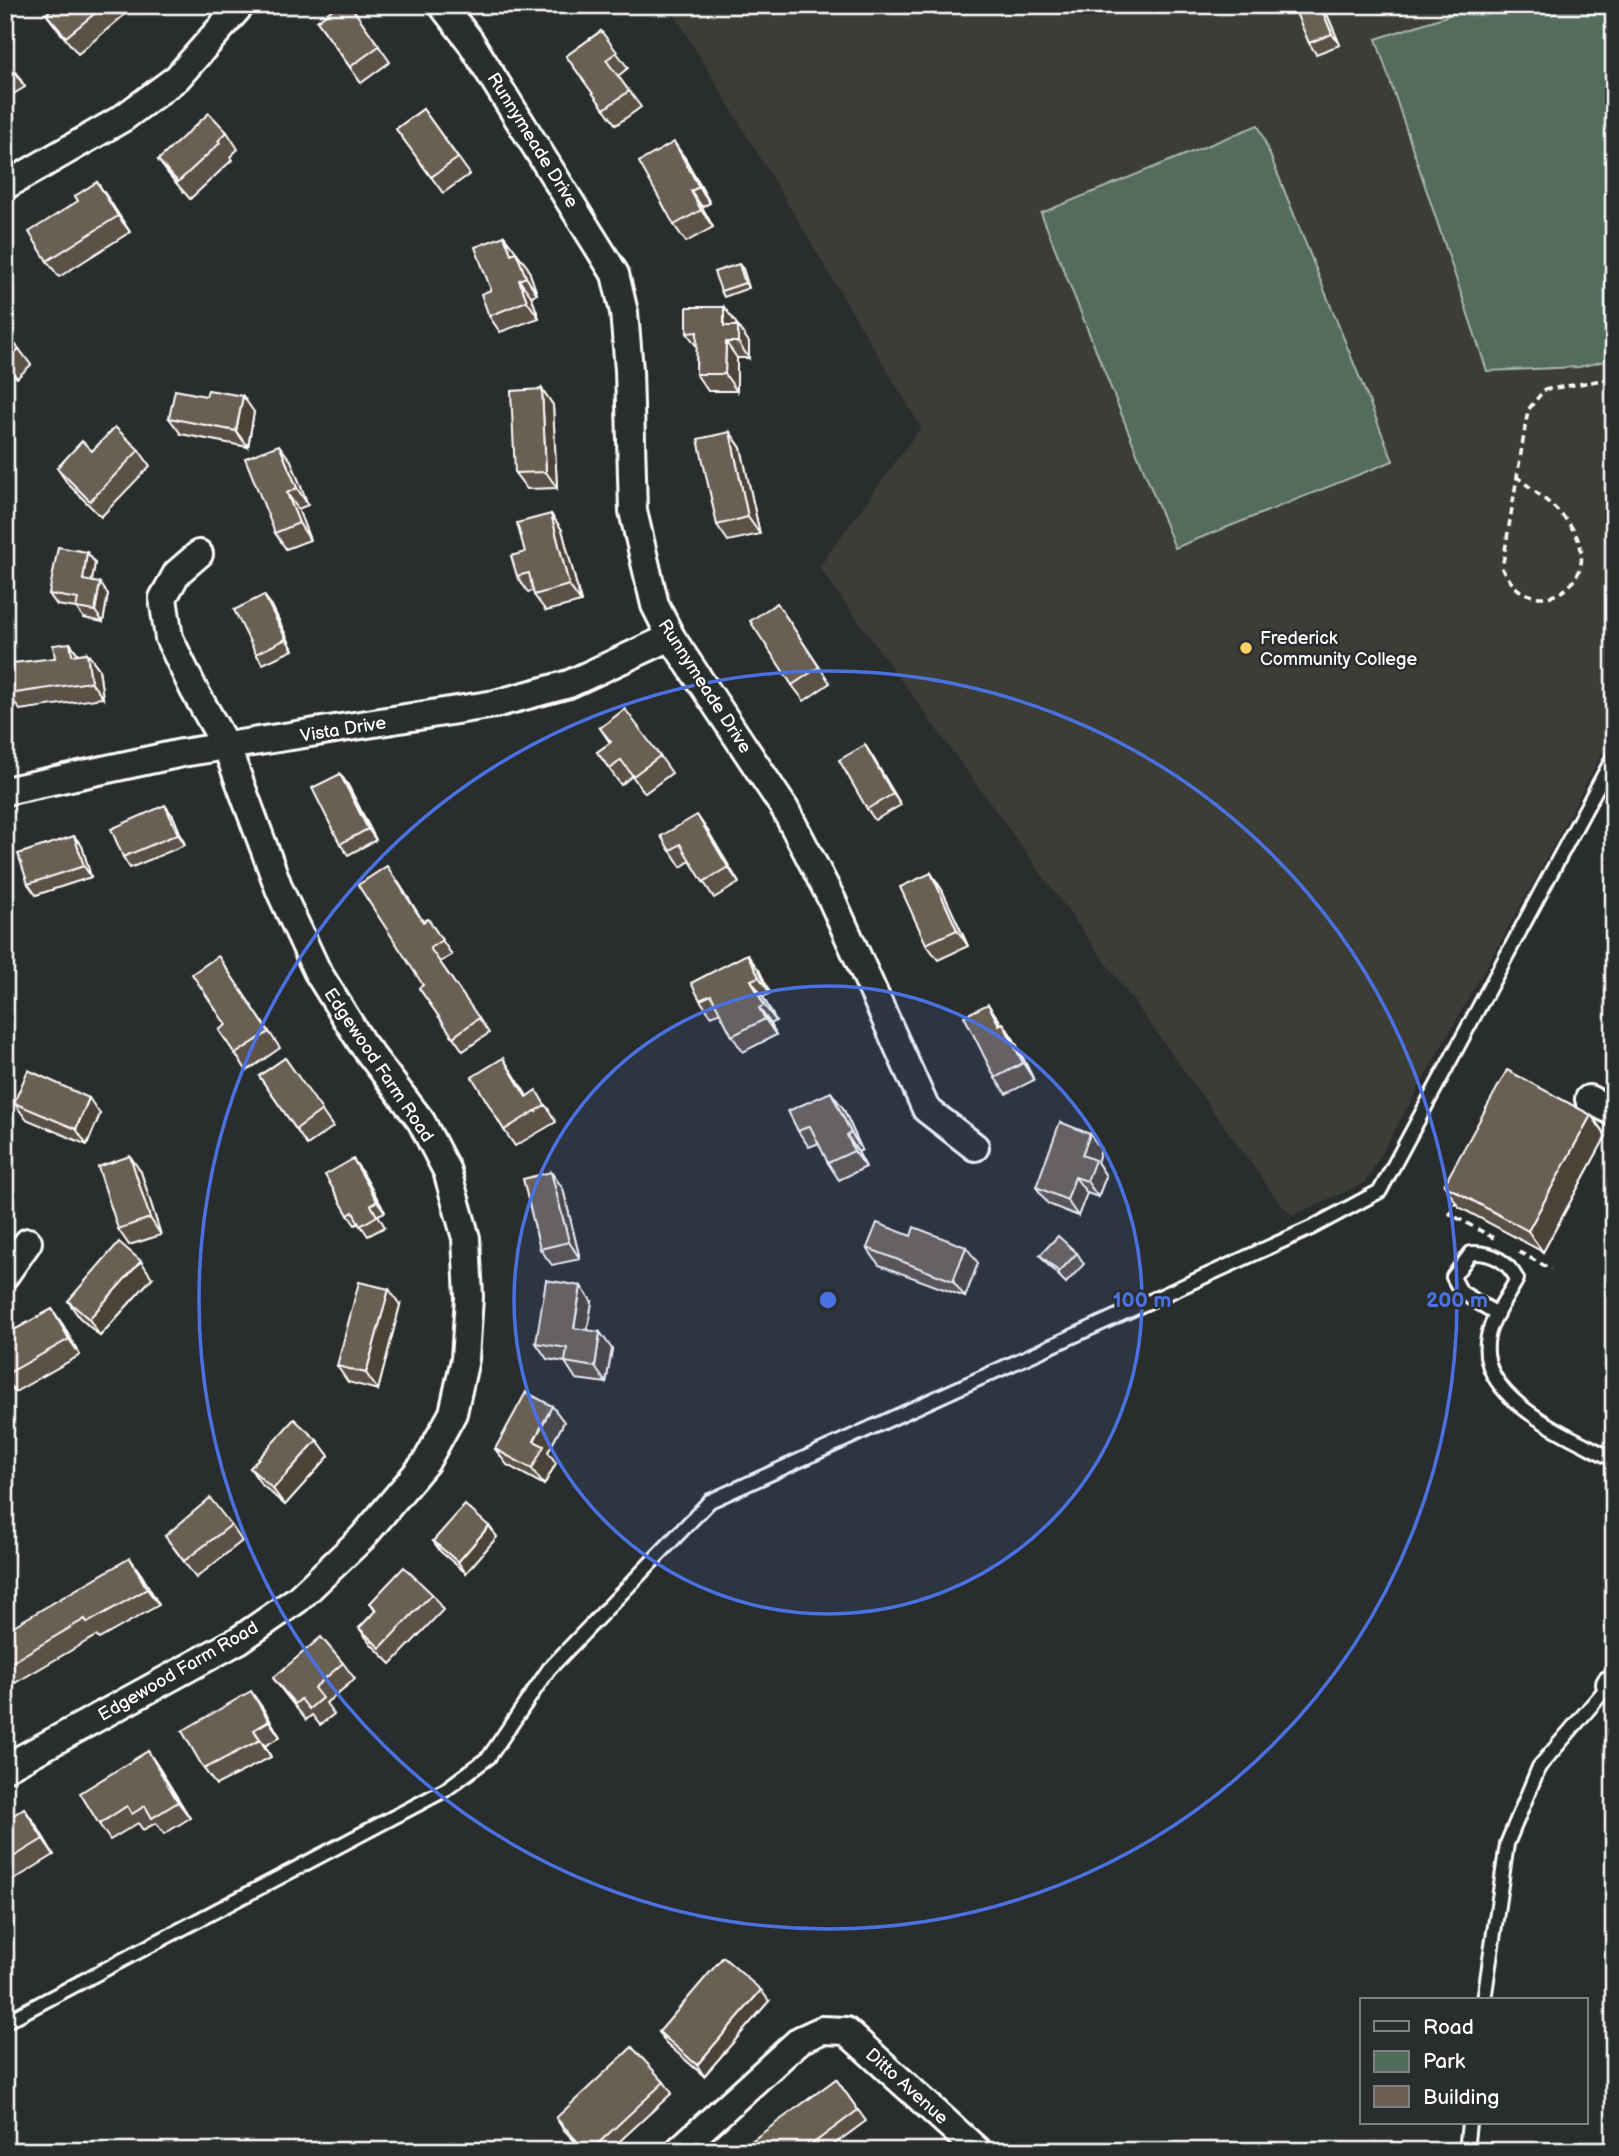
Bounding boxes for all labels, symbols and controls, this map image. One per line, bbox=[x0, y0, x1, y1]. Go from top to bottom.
street label: Runnymeade Drive bbox=[483, 69, 583, 212]
street label: Runnymeade Drive bbox=[654, 615, 756, 757]
place label: Frederick Community College bbox=[1260, 628, 1417, 670]
marker: Frederick Community College bbox=[1238, 640, 1254, 656]
street label: Vista Drive bbox=[299, 712, 388, 747]
street label: Edgewood Farm Road bbox=[319, 984, 438, 1146]
centre of rings bbox=[816, 1288, 840, 1312]
text: 100 m bbox=[1113, 1288, 1171, 1313]
text: 200 m bbox=[1426, 1288, 1488, 1313]
street label: Edgewood Farm Road bbox=[95, 1617, 262, 1726]
legend bbox=[1360, 1998, 1588, 2124]
text: Road bbox=[1423, 2015, 1474, 2040]
street label: Ditto Avenue bbox=[861, 2044, 952, 2129]
text: Park bbox=[1423, 2049, 1466, 2074]
text: Building bbox=[1423, 2085, 1499, 2110]

